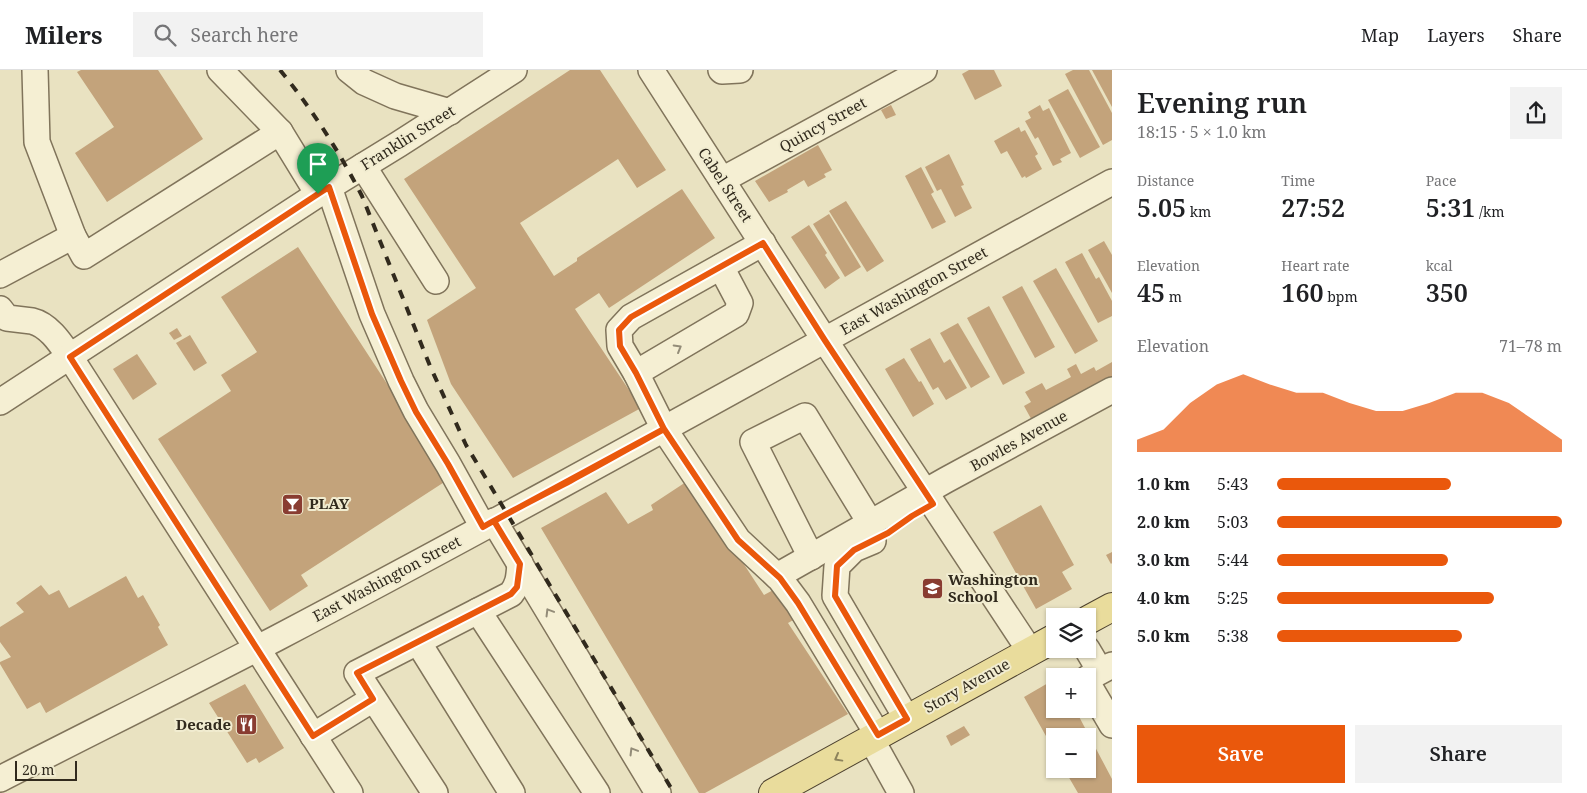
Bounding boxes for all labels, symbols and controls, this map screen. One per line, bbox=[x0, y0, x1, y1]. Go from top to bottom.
search box bbox=[133, 12, 483, 57]
text: Milers bbox=[25, 18, 103, 51]
icon: search bbox=[151, 21, 179, 49]
text: Search here bbox=[191, 22, 298, 48]
text: Map bbox=[1361, 23, 1399, 47]
text: Layers bbox=[1427, 23, 1485, 47]
text: Share bbox=[1513, 23, 1562, 47]
text: Evening run bbox=[1137, 83, 1307, 121]
button: share bbox=[1510, 87, 1562, 139]
street label: Quincy Street bbox=[775, 92, 870, 156]
street label: Franklin Street bbox=[357, 100, 458, 174]
text: 18:15 · 5 × 1.0 km bbox=[1137, 121, 1266, 143]
pin bbox=[297, 143, 339, 194]
street label: Cabel Street bbox=[694, 143, 757, 226]
icon: arrive bbox=[304, 150, 332, 178]
text: Distance bbox=[1137, 171, 1194, 190]
text: Time bbox=[1281, 171, 1315, 190]
text: Pace bbox=[1426, 171, 1456, 190]
text: 5.05 bbox=[1137, 190, 1186, 224]
text: 27:52 bbox=[1281, 190, 1345, 224]
text: 5:31 bbox=[1426, 190, 1475, 224]
text: km bbox=[1186, 202, 1211, 221]
text: /km bbox=[1475, 202, 1504, 221]
street label: East Washington Street bbox=[836, 241, 991, 339]
text: Elevation bbox=[1137, 256, 1200, 275]
text: Heart rate bbox=[1281, 256, 1350, 275]
text: kcal bbox=[1426, 256, 1453, 275]
text: 45 bbox=[1137, 275, 1165, 309]
text: 160 bbox=[1281, 275, 1324, 309]
text: 350 bbox=[1426, 275, 1468, 309]
text: m bbox=[1165, 287, 1182, 306]
text: bpm bbox=[1324, 287, 1358, 306]
text: Elevation bbox=[1137, 335, 1209, 357]
text: 71–78 m bbox=[1499, 335, 1562, 357]
one-way arrow bbox=[672, 345, 681, 355]
street label: Bowles Avenue bbox=[966, 405, 1071, 475]
text: 1.0 km bbox=[1137, 473, 1190, 495]
text: 5:43 bbox=[1217, 473, 1248, 495]
bar icon: PLAY bbox=[281, 492, 305, 516]
place label: PLAY bbox=[309, 493, 350, 513]
text: 2.0 km bbox=[1137, 511, 1190, 533]
text: 5:03 bbox=[1217, 511, 1248, 533]
street label: East Washington Street bbox=[309, 531, 464, 626]
text: 3.0 km bbox=[1137, 549, 1190, 571]
text: 5:44 bbox=[1217, 549, 1248, 571]
place label: Washington School bbox=[948, 569, 1038, 606]
school or university icon: Washington School bbox=[920, 577, 944, 601]
text: 4.0 km bbox=[1137, 587, 1190, 609]
text: 5:25 bbox=[1217, 587, 1248, 609]
map controls bbox=[1046, 608, 1096, 778]
button: layers bbox=[1046, 608, 1096, 658]
one-way arrow bbox=[546, 609, 556, 618]
text: 5.0 km bbox=[1137, 625, 1190, 647]
text: 5:38 bbox=[1217, 625, 1248, 647]
street label: Story Avenue bbox=[920, 653, 1013, 717]
button: + bbox=[1046, 668, 1096, 718]
restaurant icon: Decade bbox=[235, 713, 259, 737]
place label: Decade bbox=[176, 714, 231, 734]
button: Save bbox=[1137, 725, 1345, 783]
button: Share bbox=[1355, 725, 1562, 783]
button: − bbox=[1046, 728, 1096, 778]
one-way arrow bbox=[629, 748, 639, 757]
one-way arrow bbox=[834, 751, 843, 761]
scale bar bbox=[15, 758, 78, 781]
text: 20 m bbox=[22, 760, 55, 779]

